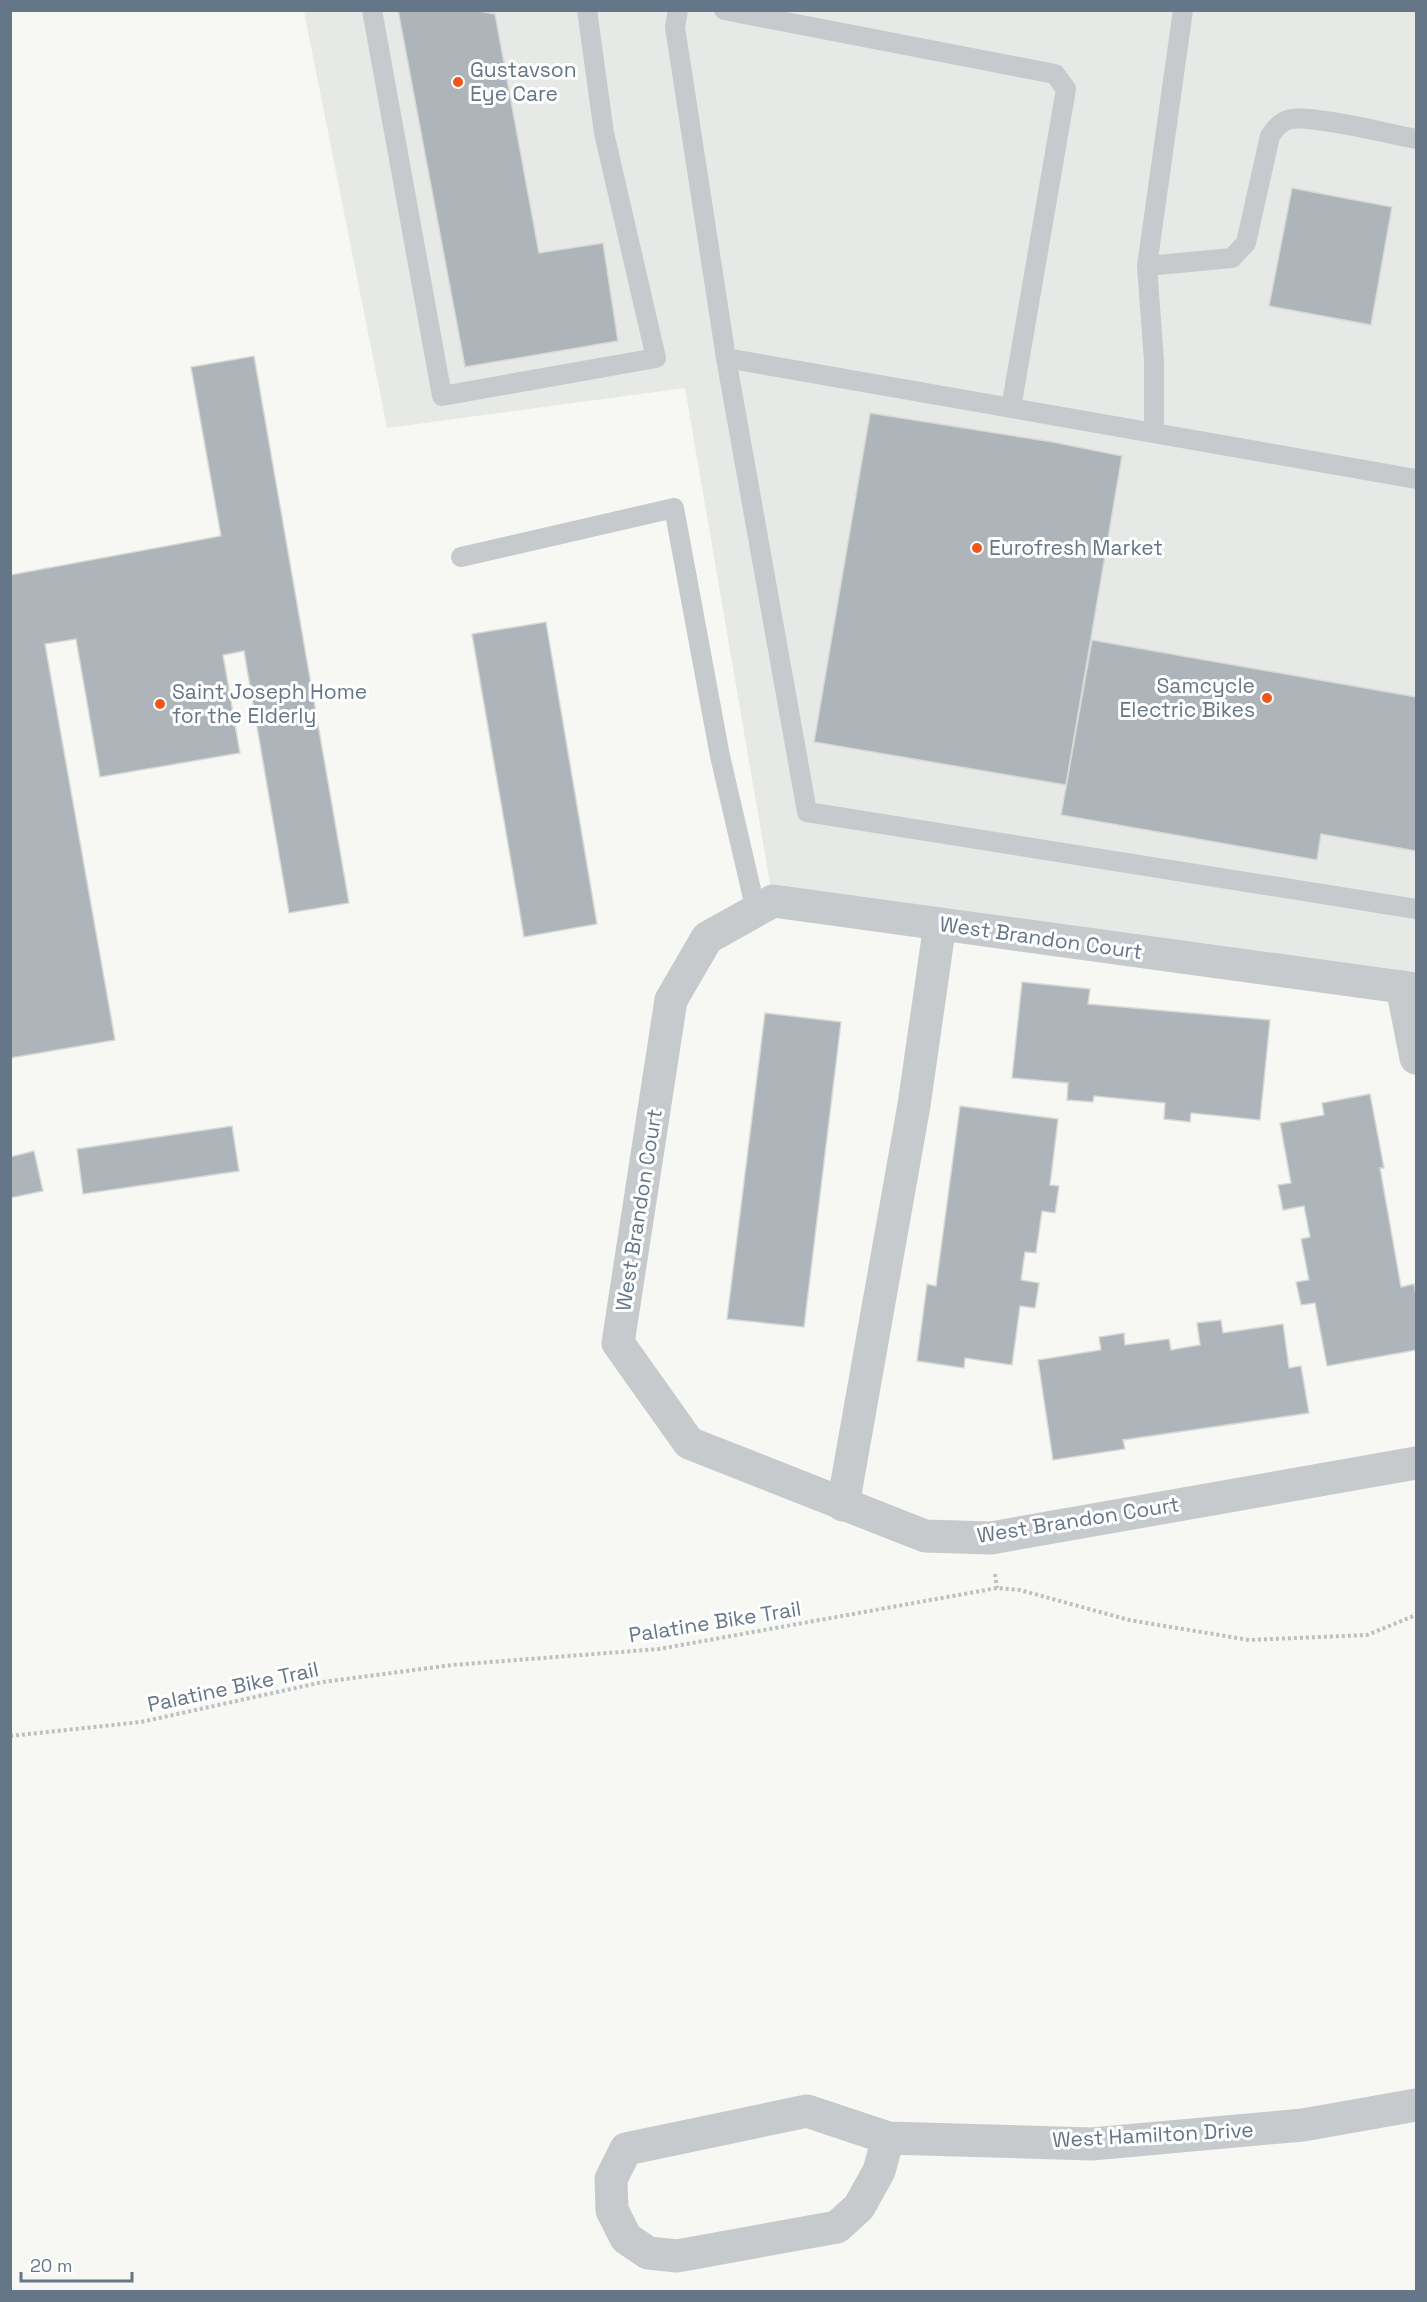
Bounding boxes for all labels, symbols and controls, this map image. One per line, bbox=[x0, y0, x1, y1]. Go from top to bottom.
place label: Gustavson Eye Care bbox=[470, 56, 577, 107]
marker: Gustavson Eye Care bbox=[451, 75, 465, 89]
place label: Eurofresh Market bbox=[989, 534, 1163, 561]
marker: Eurofresh Market bbox=[970, 541, 984, 555]
place label: Samcycle Electric Bikes bbox=[1120, 672, 1255, 723]
place label: Saint Joseph Home for the Elderly bbox=[172, 678, 367, 729]
marker: Samcycle Electric Bikes bbox=[1260, 691, 1274, 705]
marker: Saint Joseph Home for the Elderly bbox=[153, 697, 167, 711]
street label: West Brandon Court bbox=[938, 910, 1144, 965]
street label: West Brandon Court bbox=[609, 1107, 668, 1313]
street label: West Brandon Court bbox=[975, 1490, 1181, 1549]
street label: Palatine Bike Trail bbox=[627, 1595, 803, 1648]
street label: Palatine Bike Trail bbox=[145, 1655, 321, 1718]
street label: West Hamilton Drive bbox=[1052, 2116, 1254, 2153]
scale bar bbox=[21, 2245, 132, 2283]
text: 20 m bbox=[30, 2254, 73, 2277]

